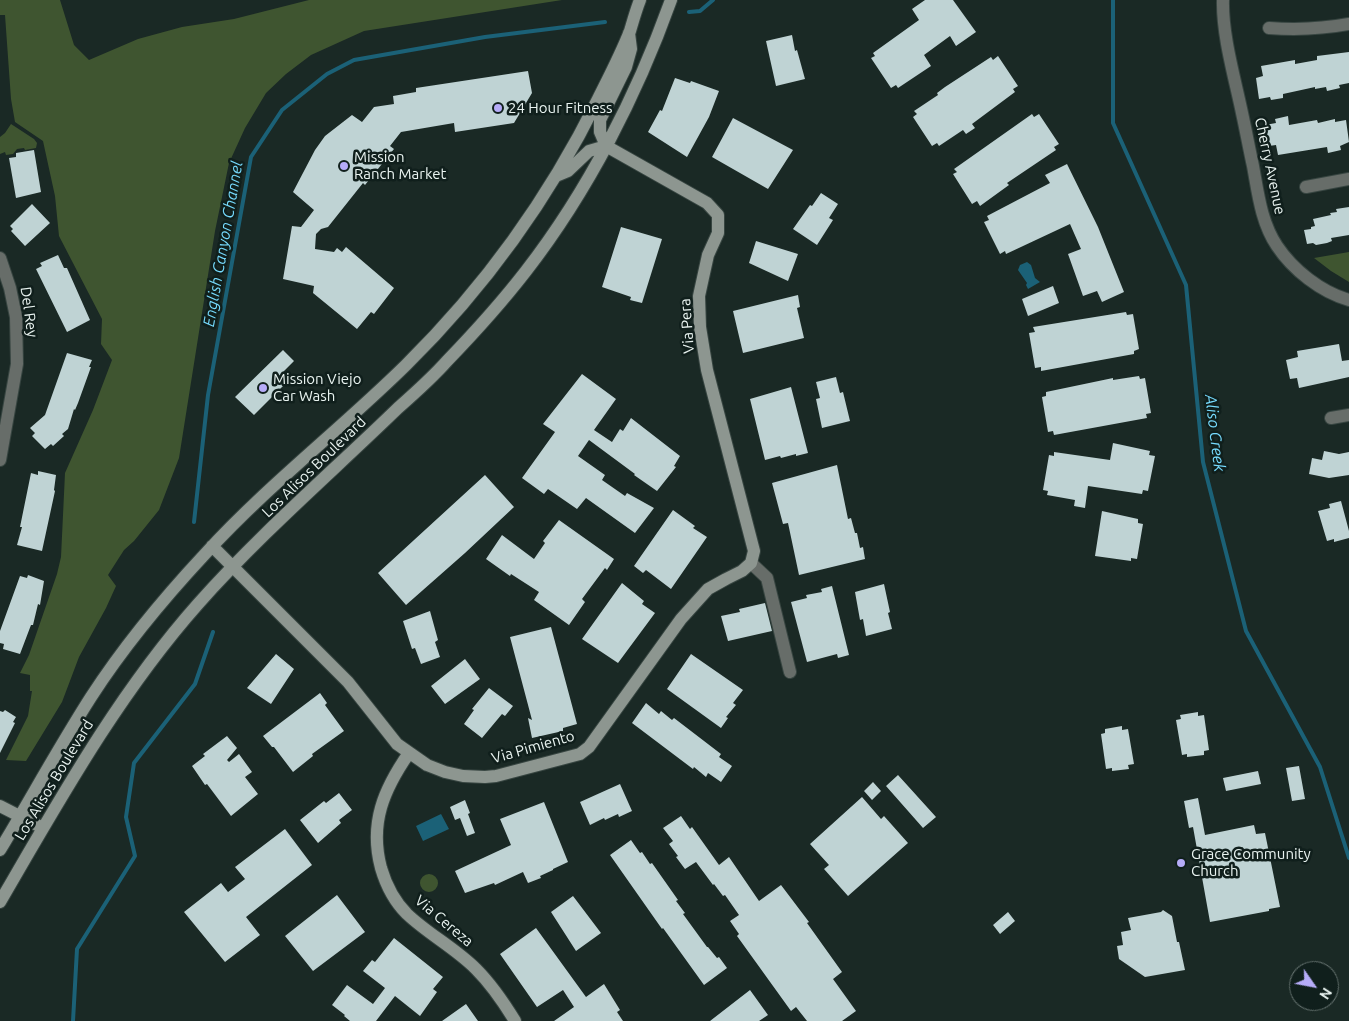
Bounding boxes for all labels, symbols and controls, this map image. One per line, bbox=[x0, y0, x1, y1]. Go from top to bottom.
place label: 24 Hour Fitness bbox=[508, 99, 613, 117]
marker: 24 Hour Fitness bbox=[492, 102, 504, 114]
street label: Cherry Avenue bbox=[1251, 116, 1289, 216]
place label: Mission Ranch Market bbox=[354, 148, 446, 183]
water label: English Canyon Channel bbox=[199, 160, 247, 328]
marker: Mission Ranch Market bbox=[338, 160, 350, 172]
street label: Del Rey bbox=[17, 285, 41, 339]
street label: Via Pera bbox=[676, 298, 698, 354]
place label: Mission Viejo Car Wash bbox=[273, 370, 361, 405]
marker: Mission Viejo Car Wash bbox=[257, 382, 269, 394]
water label: Aliso Creek bbox=[1201, 393, 1229, 473]
street label: Los Alisos Boulevard bbox=[258, 413, 370, 521]
street label: Los Alisos Boulevard bbox=[11, 716, 97, 844]
street label: Via Pimiento bbox=[489, 727, 577, 767]
place label: Grace Community Church bbox=[1191, 845, 1311, 880]
marker: Grace Community Church bbox=[1175, 857, 1187, 869]
street label: Via Cereza bbox=[411, 891, 477, 951]
north arrow bbox=[1289, 961, 1339, 1011]
text: N bbox=[1316, 985, 1335, 1002]

